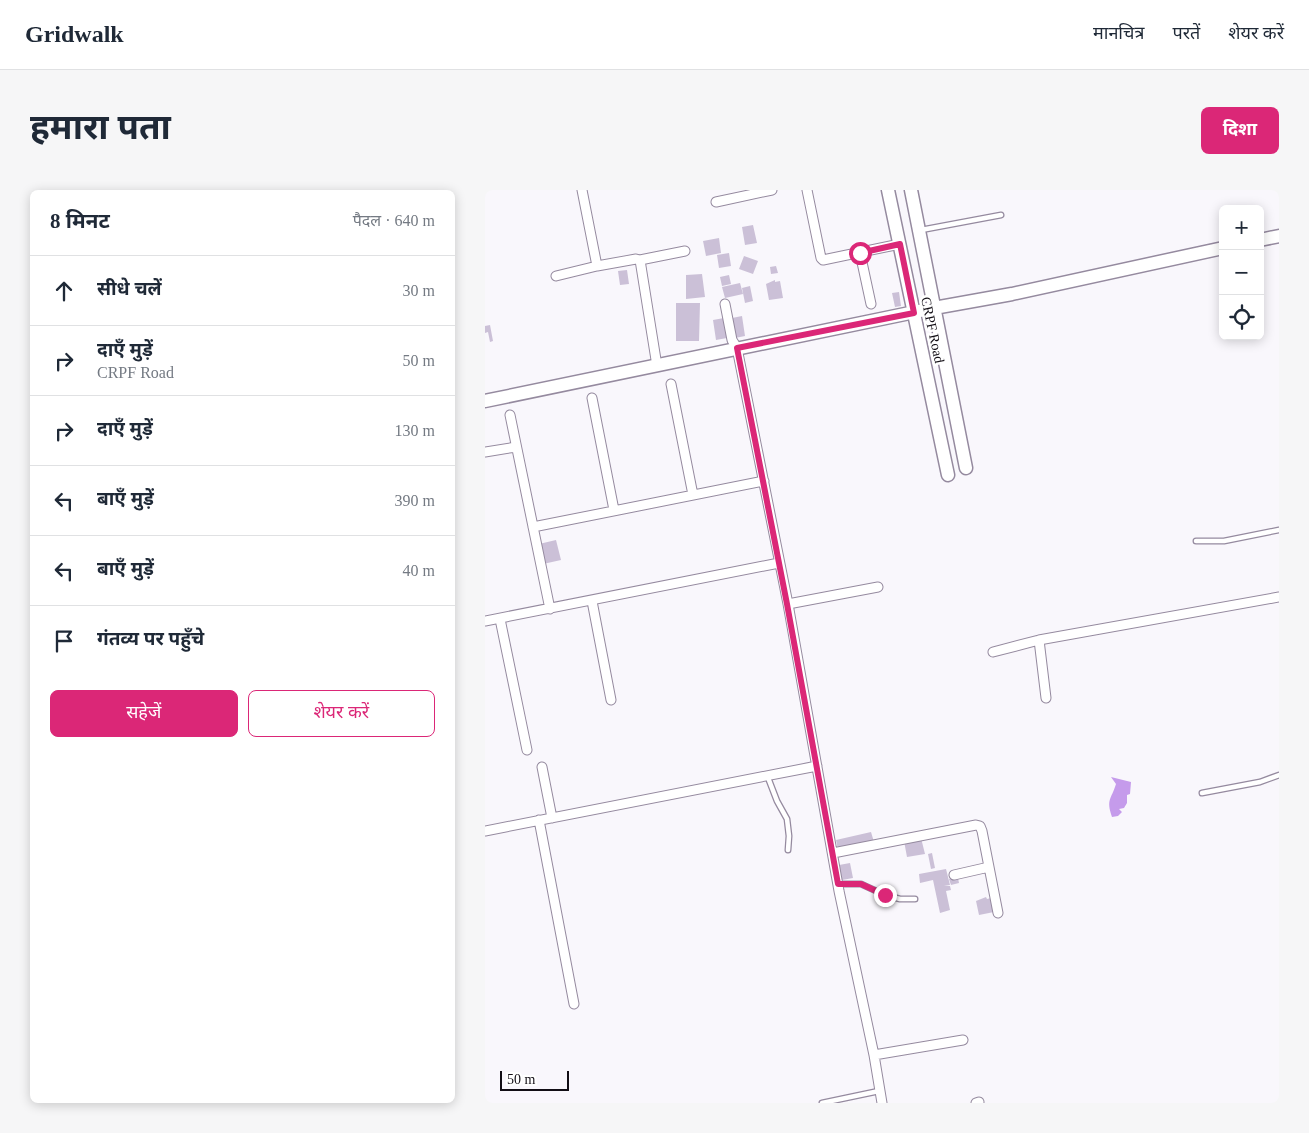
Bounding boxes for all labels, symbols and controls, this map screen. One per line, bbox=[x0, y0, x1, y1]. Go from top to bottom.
text: Gridwalk bbox=[25, 21, 124, 47]
text: मानचित्र bbox=[1093, 23, 1144, 43]
text: परतें bbox=[1172, 23, 1200, 43]
text: शेयर करें bbox=[1228, 23, 1284, 43]
button: दिशा bbox=[1201, 107, 1279, 154]
text: हमारा पता bbox=[30, 108, 171, 147]
map controls bbox=[1219, 205, 1264, 340]
button: + bbox=[1219, 205, 1264, 250]
text: 8 मिनट bbox=[50, 209, 110, 233]
text: पैदल · 640 m bbox=[353, 212, 435, 229]
route start bbox=[849, 242, 872, 265]
button: − bbox=[1219, 250, 1264, 295]
icon: ahead bbox=[50, 277, 78, 305]
text: सीधे चलें bbox=[97, 278, 162, 299]
text: 30 m bbox=[403, 282, 435, 299]
button: locate bbox=[1219, 295, 1264, 340]
street label: CRPF Road bbox=[918, 296, 947, 365]
text: दाएँ मुड़ें bbox=[97, 339, 153, 360]
icon: right bbox=[50, 347, 78, 375]
text: 50 m bbox=[403, 352, 435, 369]
text: CRPF Road bbox=[97, 364, 174, 381]
icon: right bbox=[50, 417, 78, 445]
text: दाएँ मुड़ें bbox=[97, 418, 153, 439]
text: 130 m bbox=[395, 422, 435, 439]
icon: left bbox=[50, 487, 78, 515]
text: बाएँ मुड़ें bbox=[97, 488, 154, 509]
text: 390 m bbox=[395, 492, 435, 509]
icon: left bbox=[50, 557, 78, 585]
text: बाएँ मुड़ें bbox=[97, 558, 154, 579]
text: 40 m bbox=[403, 562, 435, 579]
icon: arrive bbox=[50, 627, 78, 655]
text: गंतव्य पर पहुँचे bbox=[97, 628, 204, 649]
button: सहेजें bbox=[50, 690, 238, 737]
button: शेयर करें bbox=[248, 690, 435, 737]
route end bbox=[874, 884, 897, 907]
scale bar bbox=[500, 1068, 569, 1091]
text: 50 m bbox=[507, 1072, 535, 1087]

